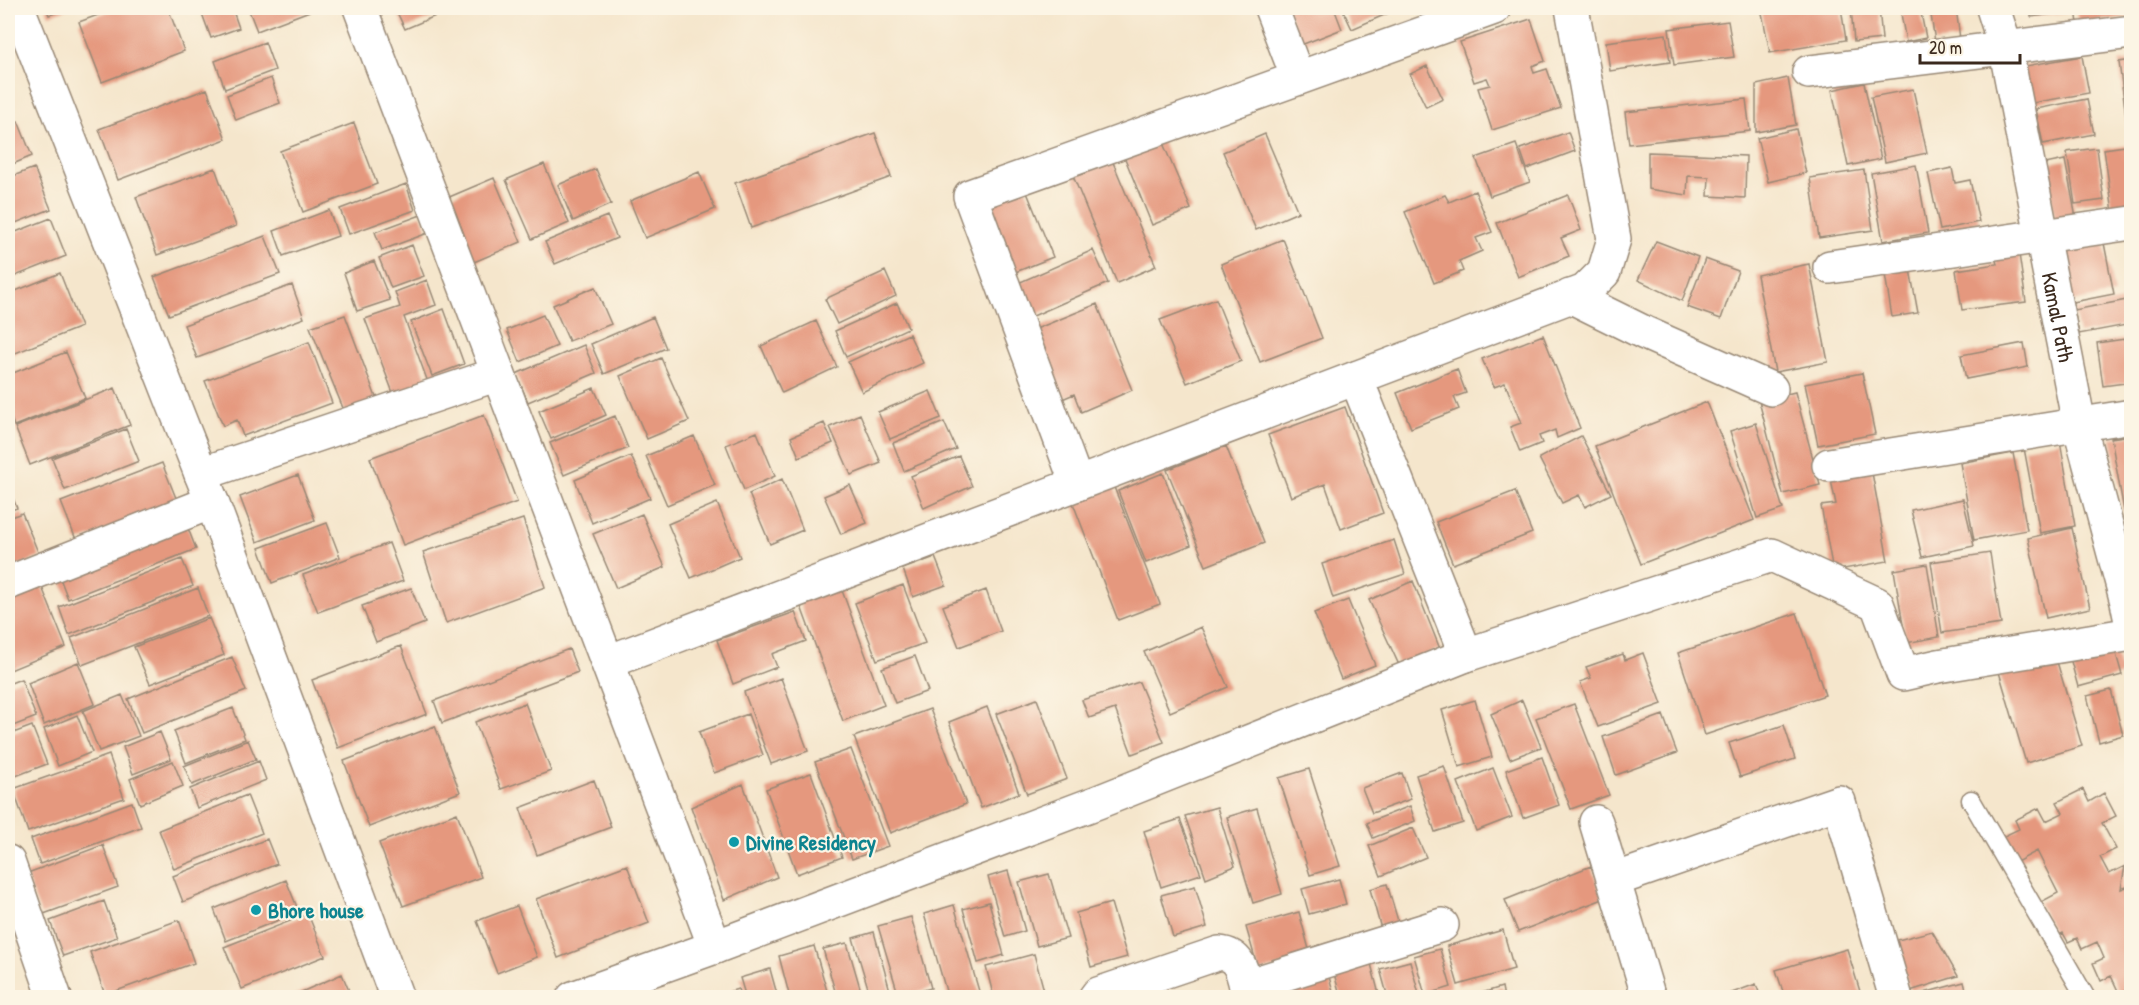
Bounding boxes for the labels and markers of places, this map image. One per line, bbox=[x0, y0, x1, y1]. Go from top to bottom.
place label: Divine Residency bbox=[746, 827, 877, 858]
marker: Divine Residency bbox=[727, 835, 741, 849]
place label: Bhore house bbox=[268, 895, 364, 925]
marker: Bhore house bbox=[249, 903, 263, 917]

